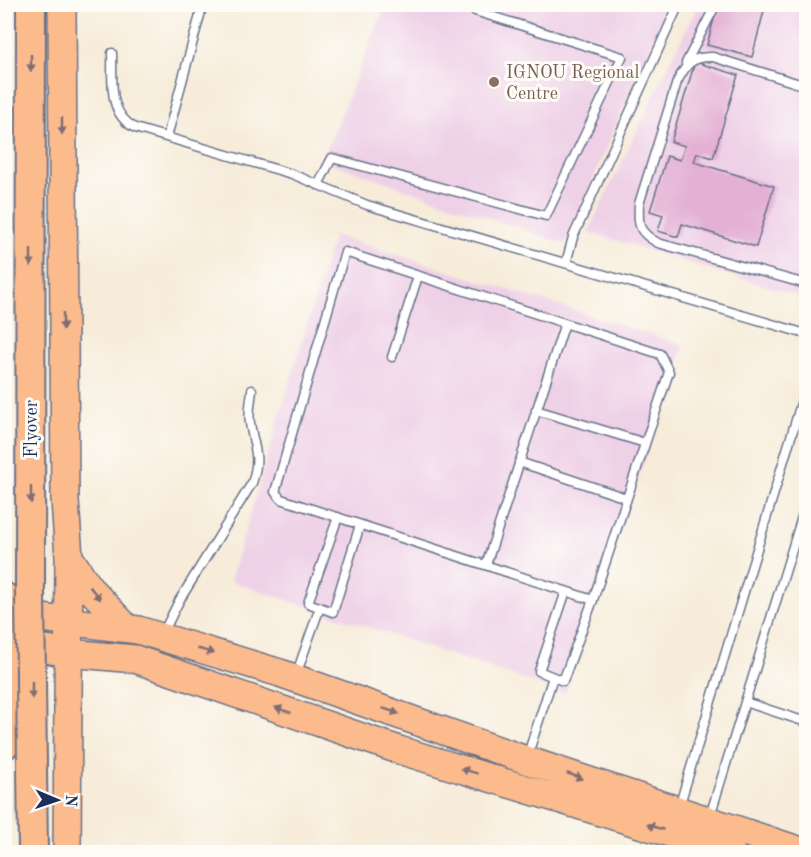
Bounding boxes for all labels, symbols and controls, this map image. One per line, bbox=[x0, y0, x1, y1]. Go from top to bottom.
one-way arrow bbox=[26, 53, 36, 72]
place label: IGNOU Regional Centre bbox=[506, 64, 639, 103]
marker: IGNOU Regional Centre bbox=[487, 75, 501, 89]
one-way arrow bbox=[58, 116, 67, 135]
one-way arrow bbox=[26, 248, 36, 267]
one-way arrow bbox=[58, 311, 68, 330]
street label: Flyover bbox=[23, 399, 41, 458]
one-way arrow bbox=[26, 485, 36, 504]
one-way arrow bbox=[88, 585, 101, 601]
one-way arrow bbox=[197, 647, 215, 656]
one-way arrow bbox=[27, 680, 37, 699]
one-way arrow bbox=[274, 705, 292, 715]
one-way arrow bbox=[382, 707, 400, 717]
one-way arrow bbox=[460, 766, 478, 775]
north arrow bbox=[27, 770, 87, 830]
one-way arrow bbox=[566, 772, 584, 781]
text: N bbox=[62, 794, 78, 808]
one-way arrow bbox=[646, 822, 664, 831]

